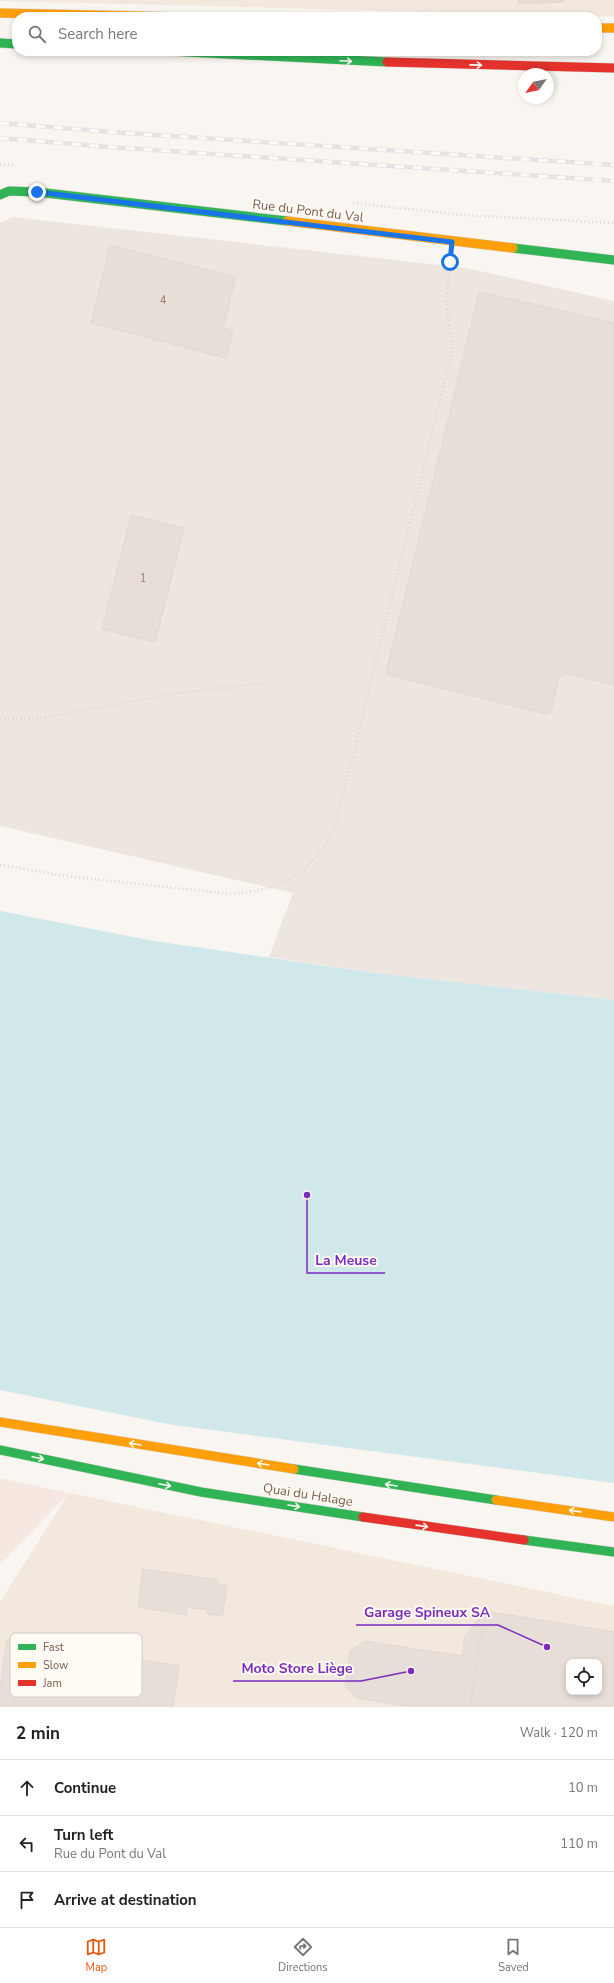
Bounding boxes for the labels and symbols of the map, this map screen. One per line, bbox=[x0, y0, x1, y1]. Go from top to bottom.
one-way arrow bbox=[339, 57, 352, 64]
one-way arrow bbox=[469, 61, 482, 69]
north arrow bbox=[518, 68, 554, 104]
route end bbox=[28, 183, 46, 201]
street label: Rue du Pont du Val bbox=[251, 195, 365, 227]
route start bbox=[441, 253, 459, 271]
house number: 4 bbox=[160, 293, 167, 308]
house number: 1 bbox=[140, 571, 146, 586]
callout: La Meuse bbox=[307, 1247, 385, 1273]
text: La Meuse bbox=[315, 1251, 377, 1270]
one-way arrow bbox=[128, 1440, 141, 1448]
one-way arrow bbox=[31, 1455, 44, 1463]
one-way arrow bbox=[257, 1460, 270, 1468]
street label: Quai du Halage bbox=[262, 1479, 354, 1511]
one-way arrow bbox=[159, 1481, 172, 1489]
one-way arrow bbox=[385, 1481, 398, 1489]
one-way arrow bbox=[287, 1502, 300, 1510]
one-way arrow bbox=[569, 1508, 582, 1515]
one-way arrow bbox=[415, 1522, 428, 1530]
callout: Garage Spineux SA bbox=[356, 1599, 498, 1625]
text: Garage Spineux SA bbox=[364, 1603, 491, 1622]
legend bbox=[10, 1633, 142, 1697]
text: Fast bbox=[43, 1640, 64, 1655]
callout: Moto Store Liège bbox=[233, 1655, 361, 1681]
text: Slow bbox=[43, 1658, 68, 1673]
text: Moto Store Liège bbox=[241, 1659, 353, 1678]
text: Jam bbox=[42, 1676, 62, 1691]

